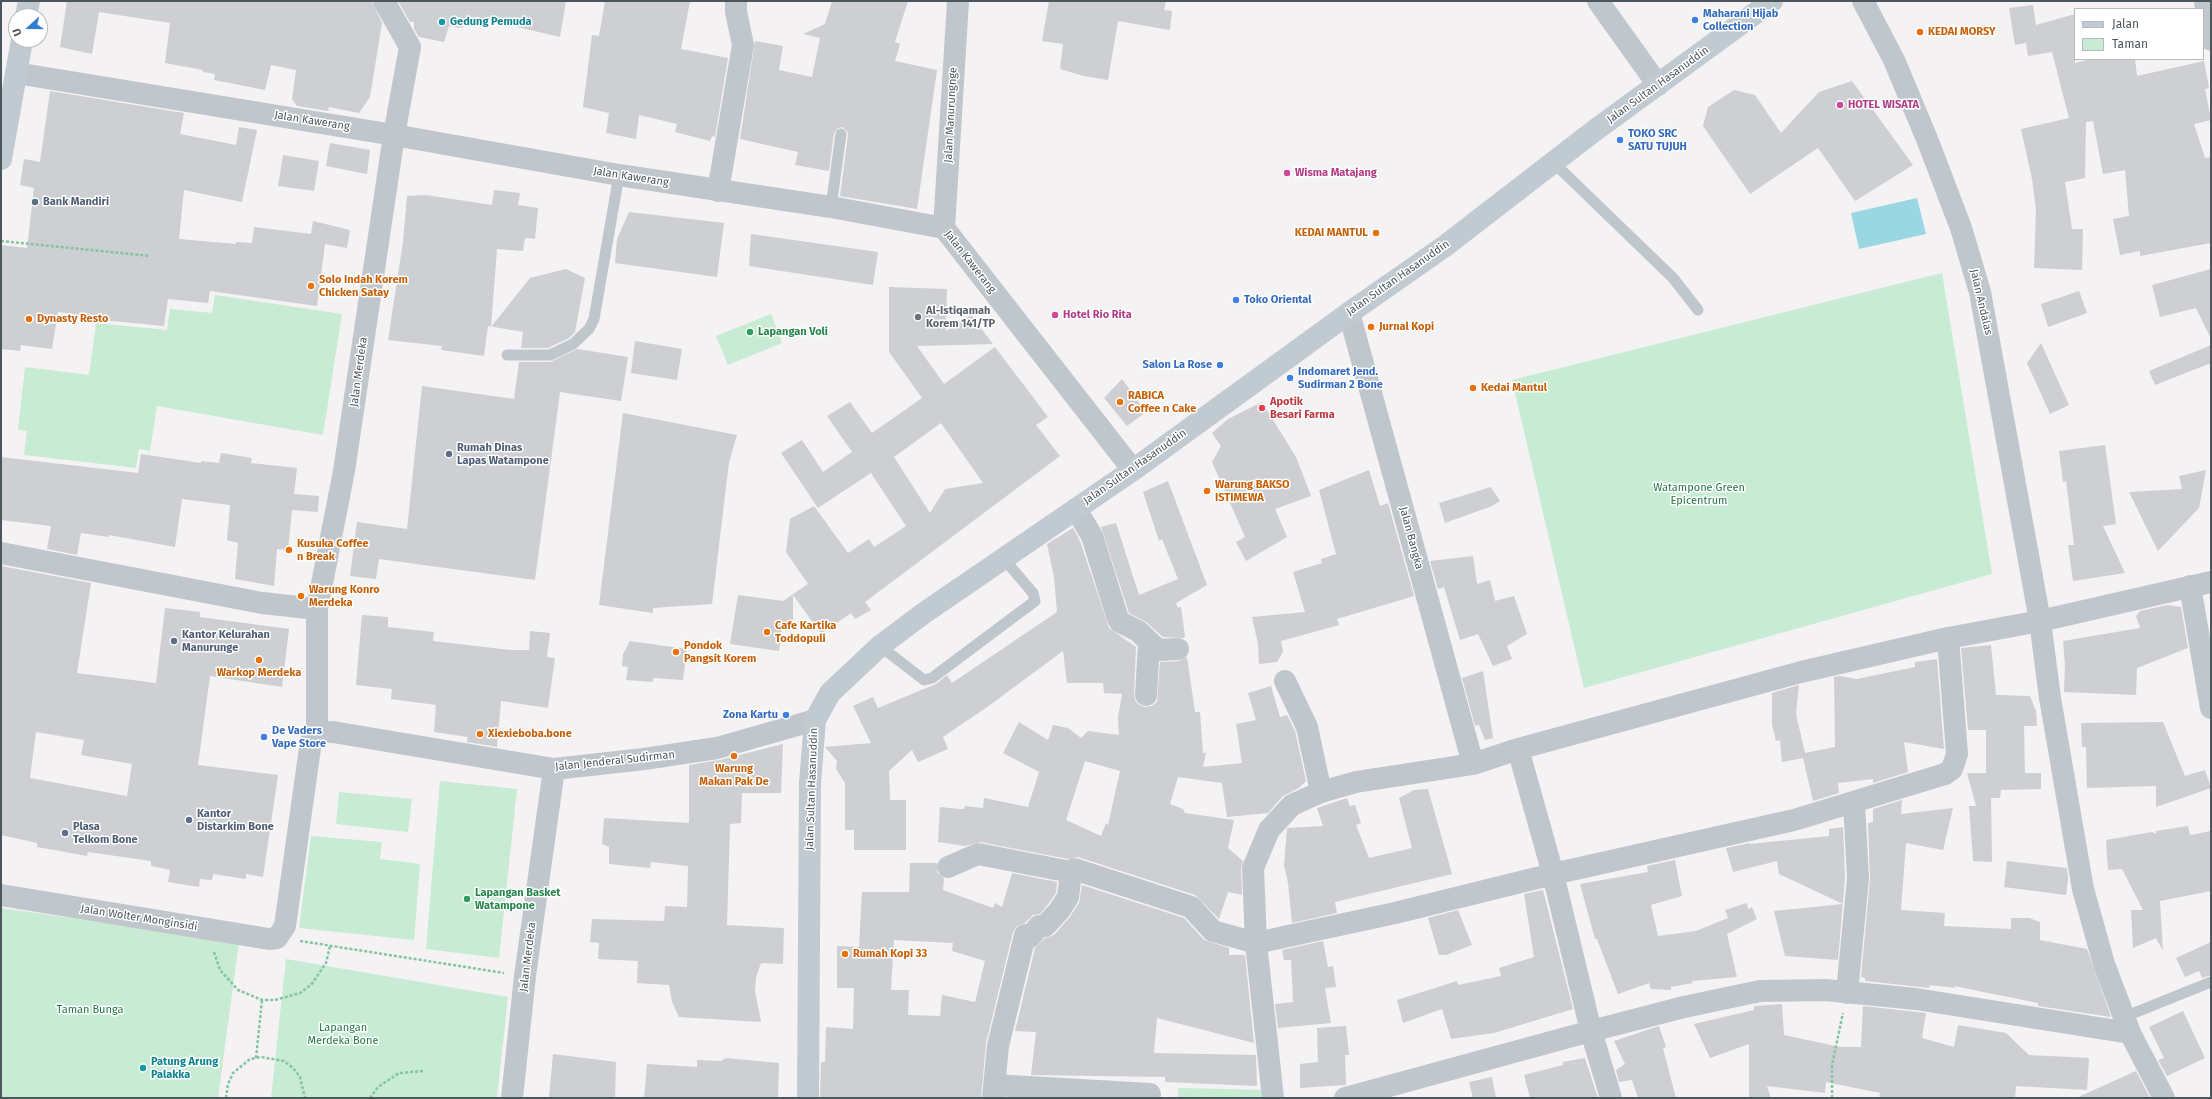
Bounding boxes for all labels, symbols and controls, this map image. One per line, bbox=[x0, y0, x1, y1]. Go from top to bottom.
place label: Maharani Hijab Collection bbox=[1703, 7, 1778, 33]
north arrow bbox=[8, 8, 48, 48]
legend bbox=[2074, 8, 2204, 60]
place label: Gedung Pemuda bbox=[450, 15, 532, 29]
marker: Maharani Hijab Collection bbox=[1690, 15, 1700, 25]
marker: Gedung Pemuda bbox=[437, 17, 447, 27]
text: Jalan bbox=[2112, 17, 2139, 31]
place label: KEDAI MORSY bbox=[1928, 25, 1996, 39]
text: U bbox=[10, 26, 25, 38]
marker: KEDAI MORSY bbox=[1915, 27, 1925, 37]
text: Taman bbox=[2112, 37, 2148, 51]
street label: Jalan Sultan Hasanuddin bbox=[1605, 44, 1711, 126]
street label: Jalan Manurungnge bbox=[942, 67, 960, 163]
place label: HOTEL WISATA bbox=[1848, 98, 1919, 112]
marker: HOTEL WISATA bbox=[1835, 100, 1845, 110]
street label: Jalan Kawerang bbox=[273, 109, 351, 133]
place label: TOKO SRC SATU TUJUH bbox=[1628, 127, 1687, 153]
marker: TOKO SRC SATU TUJUH bbox=[1615, 135, 1625, 145]
street label: Jalan Kawerang bbox=[592, 165, 670, 189]
place label: Wisma Matajang bbox=[1295, 166, 1377, 180]
marker: Wisma Matajang bbox=[1282, 168, 1292, 178]
place label: Bank Mandiri bbox=[43, 195, 109, 209]
marker: Bank Mandiri bbox=[30, 197, 40, 207]
place label: KEDAI MANTUL bbox=[1295, 226, 1368, 240]
street label: Jalan Kawerang bbox=[941, 228, 999, 296]
marker: KEDAI MANTUL bbox=[1371, 228, 1381, 238]
street label: Jalan Sultan Hasanuddin bbox=[1344, 237, 1452, 319]
street label: Jalan Andalas bbox=[1967, 268, 1995, 336]
place label: Solo Indah Korem Chicken Satay bbox=[319, 273, 408, 299]
marker: Solo Indah Korem Chicken Satay bbox=[306, 281, 316, 291]
place label: Toko Oriental bbox=[1244, 293, 1312, 307]
marker: Toko Oriental bbox=[1231, 295, 1241, 305]
place label: Al-Istiqamah Korem 141/TP bbox=[926, 304, 995, 330]
place label: Hotel Rio Rita bbox=[1063, 308, 1132, 322]
marker: Hotel Rio Rita bbox=[1050, 310, 1060, 320]
place label: Dynasty Resto bbox=[37, 312, 108, 326]
marker: Al-Istiqamah Korem 141/TP bbox=[913, 312, 923, 322]
marker: Dynasty Resto bbox=[24, 314, 34, 324]
place label: Jurnal Kopi bbox=[1379, 320, 1434, 334]
marker: Jurnal Kopi bbox=[1366, 322, 1376, 332]
place label: Lapangan Voli bbox=[758, 325, 828, 339]
marker: Lapangan Voli bbox=[745, 327, 755, 337]
street label: Jalan Merdeka bbox=[348, 336, 370, 408]
place label: Salon La Rose bbox=[1143, 358, 1212, 372]
marker: Salon La Rose bbox=[1215, 360, 1225, 370]
place label: Indomaret Jend. Sudirman 2 Bone bbox=[1298, 365, 1383, 391]
marker: Indomaret Jend. Sudirman 2 Bone bbox=[1285, 373, 1295, 383]
place label: Kedai Mantul bbox=[1481, 381, 1547, 395]
marker: Kedai Mantul bbox=[1468, 383, 1478, 393]
place label: RABICA Coffee n Cake bbox=[1128, 389, 1196, 415]
place label: Apotik Besari Farma bbox=[1270, 395, 1335, 421]
marker: RABICA Coffee n Cake bbox=[1115, 397, 1125, 407]
marker: Apotik Besari Farma bbox=[1257, 403, 1267, 413]
street label: Jalan Sultan Hasanuddin bbox=[1081, 426, 1189, 508]
place label: Rumah Dinas Lapas Watampone bbox=[457, 441, 549, 467]
marker: Rumah Dinas Lapas Watampone bbox=[444, 449, 454, 459]
place label: Warung BAKSO ISTIMEWA bbox=[1215, 478, 1290, 504]
park label: Watampone Green Epicentrum bbox=[1653, 481, 1745, 507]
marker: Warung BAKSO ISTIMEWA bbox=[1202, 486, 1212, 496]
street label: Jalan Bangka bbox=[1396, 505, 1426, 571]
place label: Kusuka Coffee n Break bbox=[297, 537, 369, 563]
marker: Kusuka Coffee n Break bbox=[284, 545, 294, 555]
place label: Warung Konro Merdeka bbox=[309, 583, 380, 609]
marker: Warung Konro Merdeka bbox=[296, 591, 306, 601]
place label: Cafe Kartika Toddopuli bbox=[775, 619, 836, 645]
marker: Cafe Kartika Toddopuli bbox=[762, 627, 772, 637]
place label: Kantor Kelurahan Manurunge bbox=[182, 628, 270, 654]
marker: Kantor Kelurahan Manurunge bbox=[169, 636, 179, 646]
place label: Pondok Pangsit Korem bbox=[684, 639, 756, 665]
marker: Pondok Pangsit Korem bbox=[671, 647, 681, 657]
marker: Warkop Merdeka bbox=[254, 655, 264, 665]
place label: Warkop Merdeka bbox=[217, 666, 301, 680]
place label: Zona Kartu bbox=[723, 708, 778, 722]
marker: Zona Kartu bbox=[781, 710, 791, 720]
place label: De Vaders Vape Store bbox=[272, 724, 326, 750]
place label: Xiexieboba.bone bbox=[488, 727, 572, 741]
street label: Jalan Sultan Hasanuddin bbox=[803, 728, 821, 850]
marker: Xiexieboba.bone bbox=[475, 729, 485, 739]
marker: De Vaders Vape Store bbox=[259, 732, 269, 742]
street label: Jalan Jenderal Sudirman bbox=[555, 748, 675, 774]
marker: Warung Makan Pak De bbox=[729, 751, 739, 761]
place label: Warung Makan Pak De bbox=[699, 762, 769, 788]
place label: Kantor Distarkim Bone bbox=[197, 807, 274, 833]
marker: Kantor Distarkim Bone bbox=[184, 815, 194, 825]
place label: Plasa Telkom Bone bbox=[73, 820, 138, 846]
marker: Plasa Telkom Bone bbox=[60, 828, 70, 838]
place label: Lapangan Basket Watampone bbox=[475, 886, 560, 912]
marker: Lapangan Basket Watampone bbox=[462, 894, 472, 904]
street label: Jalan Wolter Monginsidi bbox=[80, 902, 198, 934]
street label: Jalan Merdeka bbox=[517, 921, 539, 993]
place label: Rumah Kopi 33 bbox=[853, 947, 927, 961]
marker: Rumah Kopi 33 bbox=[840, 949, 850, 959]
park label: Taman Bunga bbox=[57, 1003, 123, 1017]
park label: Lapangan Merdeka Bone bbox=[308, 1021, 378, 1047]
place label: Patung Arung Palakka bbox=[151, 1055, 218, 1081]
marker: Patung Arung Palakka bbox=[138, 1063, 148, 1073]

